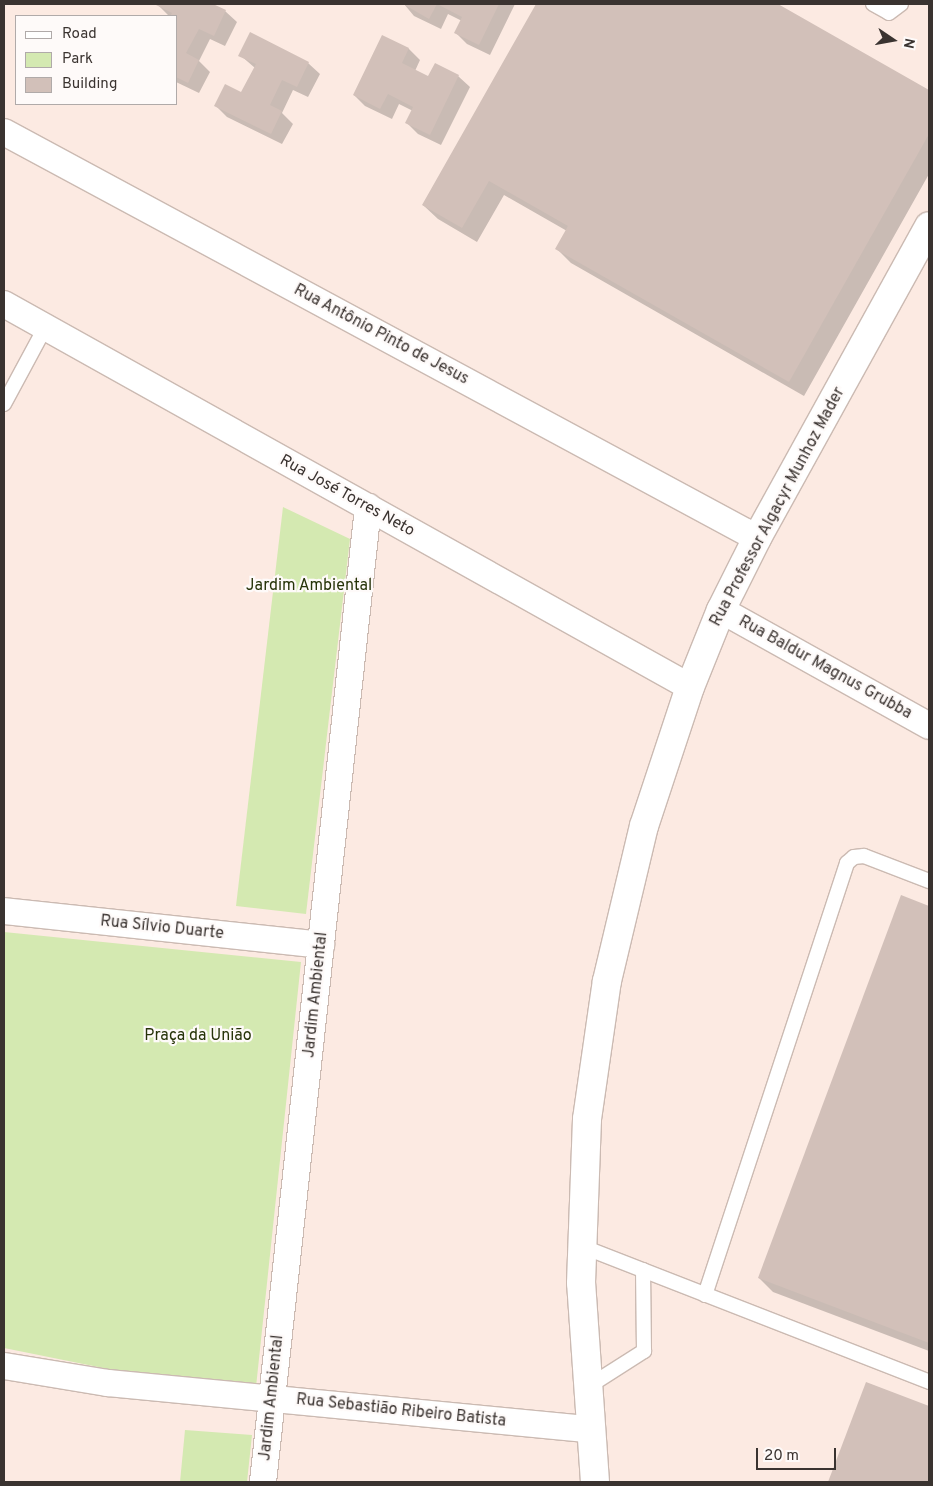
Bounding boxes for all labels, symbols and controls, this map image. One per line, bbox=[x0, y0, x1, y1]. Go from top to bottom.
legend bbox=[15, 15, 178, 105]
north arrow bbox=[868, 15, 918, 65]
text: Road bbox=[62, 25, 97, 44]
text: N bbox=[899, 37, 918, 50]
text: Park bbox=[62, 50, 93, 69]
text: Building bbox=[62, 75, 117, 94]
street label: Rua Antônio Pinto de Jesus bbox=[290, 281, 472, 389]
street label: Rua Professor Algacyr Munhoz Mader bbox=[706, 384, 850, 630]
street label: Rua José Torres Neto bbox=[276, 451, 418, 541]
park label: Jardim Ambiental bbox=[245, 576, 373, 596]
street label: Rua Baldur Magnus Grubba bbox=[735, 612, 915, 724]
street label: Rua Sílvio Duarte bbox=[99, 912, 225, 944]
street label: Jardim Ambiental bbox=[300, 931, 332, 1059]
park label: Praça da União bbox=[144, 1026, 252, 1046]
street label: Jardim Ambiental bbox=[256, 1334, 288, 1462]
street label: Rua Sebastião Ribeiro Batista bbox=[295, 1390, 507, 1432]
scale bar bbox=[758, 1438, 838, 1470]
text: 20 m bbox=[764, 1447, 799, 1466]

